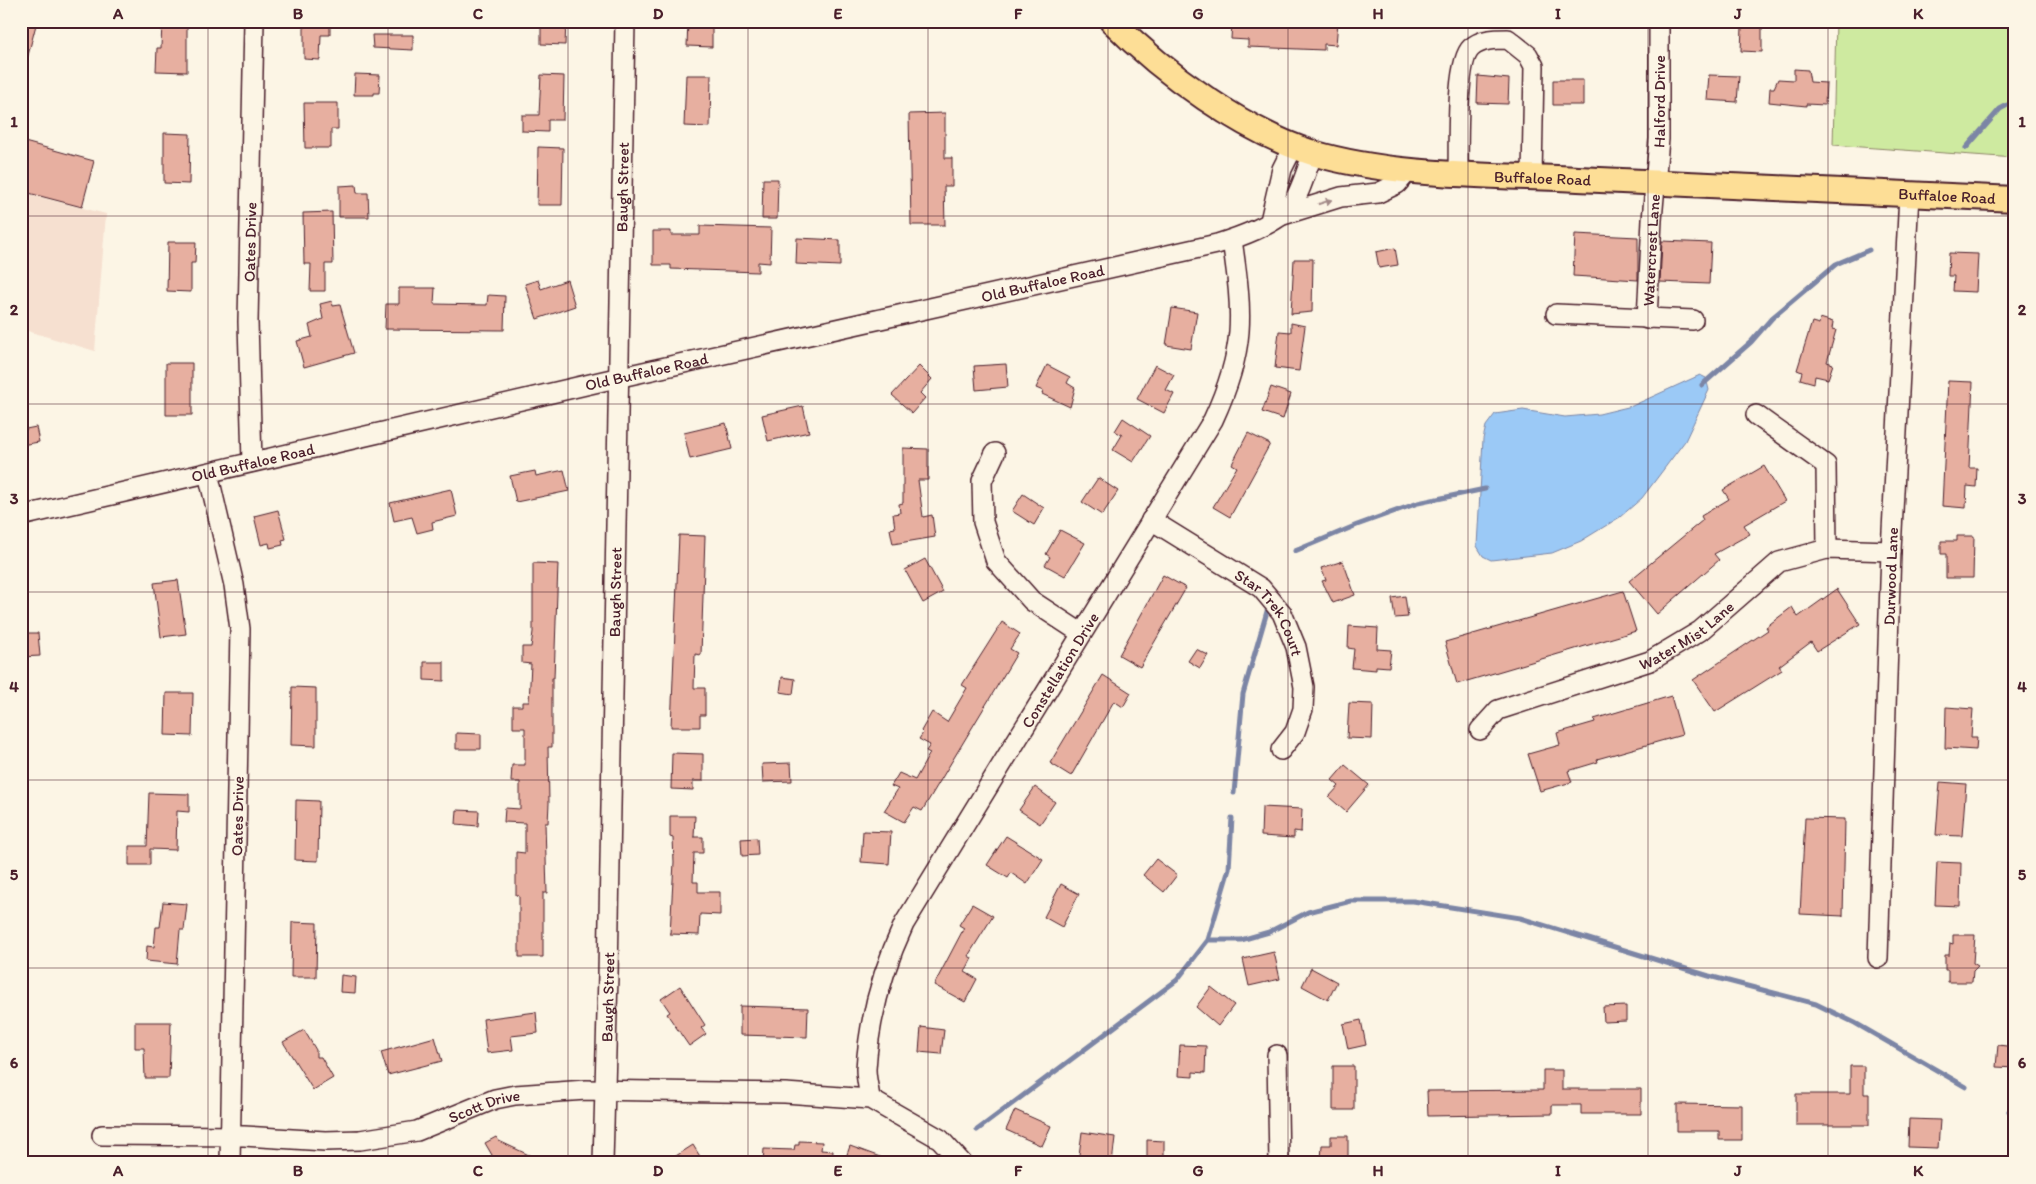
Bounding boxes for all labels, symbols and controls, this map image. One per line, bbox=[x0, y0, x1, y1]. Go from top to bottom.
text: A bbox=[112, 4, 124, 23]
text: B bbox=[293, 4, 304, 23]
text: C bbox=[473, 4, 484, 23]
text: D bbox=[653, 4, 664, 23]
text: E bbox=[834, 4, 843, 23]
text: F bbox=[1014, 4, 1023, 23]
text: G bbox=[1192, 4, 1204, 23]
text: H bbox=[1372, 4, 1384, 23]
text: I bbox=[1555, 4, 1561, 23]
text: J bbox=[1733, 4, 1742, 23]
text: K bbox=[1913, 4, 1924, 23]
street label: Halford Drive bbox=[1649, 55, 1669, 149]
text: 1 bbox=[10, 112, 18, 131]
text: 1 bbox=[2018, 112, 2026, 131]
street label: Baugh Street bbox=[612, 142, 633, 232]
street label: Buffaloe Road bbox=[1494, 167, 1592, 190]
street label: Buffaloe Road bbox=[1898, 184, 1997, 208]
street label: Watercrest Lane bbox=[1639, 193, 1664, 307]
one-way arrow bbox=[1318, 198, 1333, 206]
street label: Oates Drive bbox=[240, 202, 260, 282]
street label: Old Buffaloe Road bbox=[979, 260, 1107, 306]
text: 2 bbox=[10, 300, 19, 319]
text: 2 bbox=[2018, 300, 2027, 319]
street label: Old Buffaloe Road bbox=[583, 349, 710, 395]
street label: Old Buffaloe Road bbox=[189, 439, 317, 486]
text: 3 bbox=[10, 489, 19, 508]
text: 3 bbox=[2018, 489, 2027, 508]
street label: Durwood Lane bbox=[1880, 527, 1902, 626]
street label: Baugh Street bbox=[605, 547, 626, 637]
street label: Star Trek Court bbox=[1231, 565, 1307, 658]
street label: Water Mist Lane bbox=[1637, 597, 1738, 674]
street label: Constellation Drive bbox=[1017, 609, 1103, 732]
text: 4 bbox=[9, 677, 19, 696]
text: 4 bbox=[2017, 677, 2027, 696]
street label: Oates Drive bbox=[227, 776, 248, 856]
text: 5 bbox=[10, 865, 19, 884]
text: 5 bbox=[2018, 865, 2027, 884]
street label: Baugh Street bbox=[597, 952, 618, 1042]
text: 6 bbox=[10, 1053, 19, 1072]
text: 6 bbox=[2018, 1053, 2027, 1072]
street label: Scott Drive bbox=[446, 1086, 521, 1127]
text: A bbox=[112, 1161, 124, 1180]
text: B bbox=[293, 1161, 304, 1180]
text: C bbox=[473, 1161, 484, 1180]
text: D bbox=[653, 1161, 664, 1180]
text: E bbox=[834, 1161, 843, 1180]
text: F bbox=[1014, 1161, 1023, 1180]
text: G bbox=[1192, 1161, 1204, 1180]
text: H bbox=[1372, 1161, 1384, 1180]
text: I bbox=[1555, 1161, 1561, 1180]
text: J bbox=[1733, 1161, 1742, 1180]
text: K bbox=[1913, 1161, 1924, 1180]

